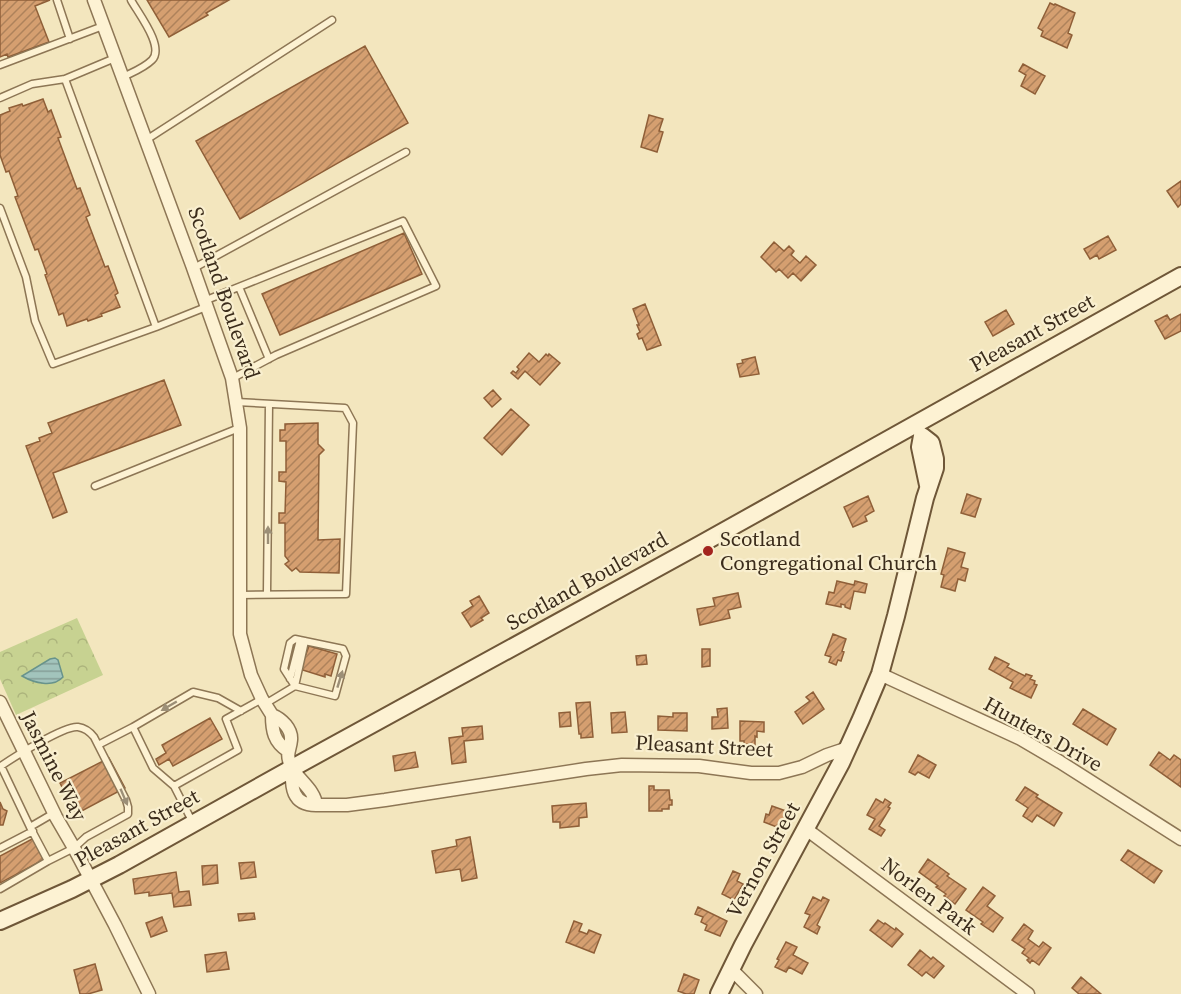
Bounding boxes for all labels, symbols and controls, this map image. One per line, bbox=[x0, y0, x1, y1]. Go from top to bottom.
street label: Scotland Boulevard bbox=[181, 203, 268, 383]
street label: Pleasant Street bbox=[964, 286, 1099, 379]
street label: Scotland Boulevard bbox=[501, 524, 673, 637]
place label: Scotland Congregational Church bbox=[720, 524, 937, 577]
one-way arrow bbox=[263, 525, 273, 544]
marker: Scotland Congregational Church bbox=[701, 544, 715, 558]
one-way arrow bbox=[336, 670, 345, 688]
street label: Hunters Drive bbox=[979, 689, 1108, 778]
one-way arrow bbox=[160, 701, 177, 711]
street label: Jasmine Way bbox=[14, 705, 95, 826]
street label: Pleasant Street bbox=[634, 727, 774, 764]
street label: Pleasant Street bbox=[69, 781, 204, 874]
one-way arrow bbox=[119, 789, 129, 807]
street label: Vernon Street bbox=[719, 796, 806, 923]
street label: Norlen Park bbox=[875, 850, 984, 942]

